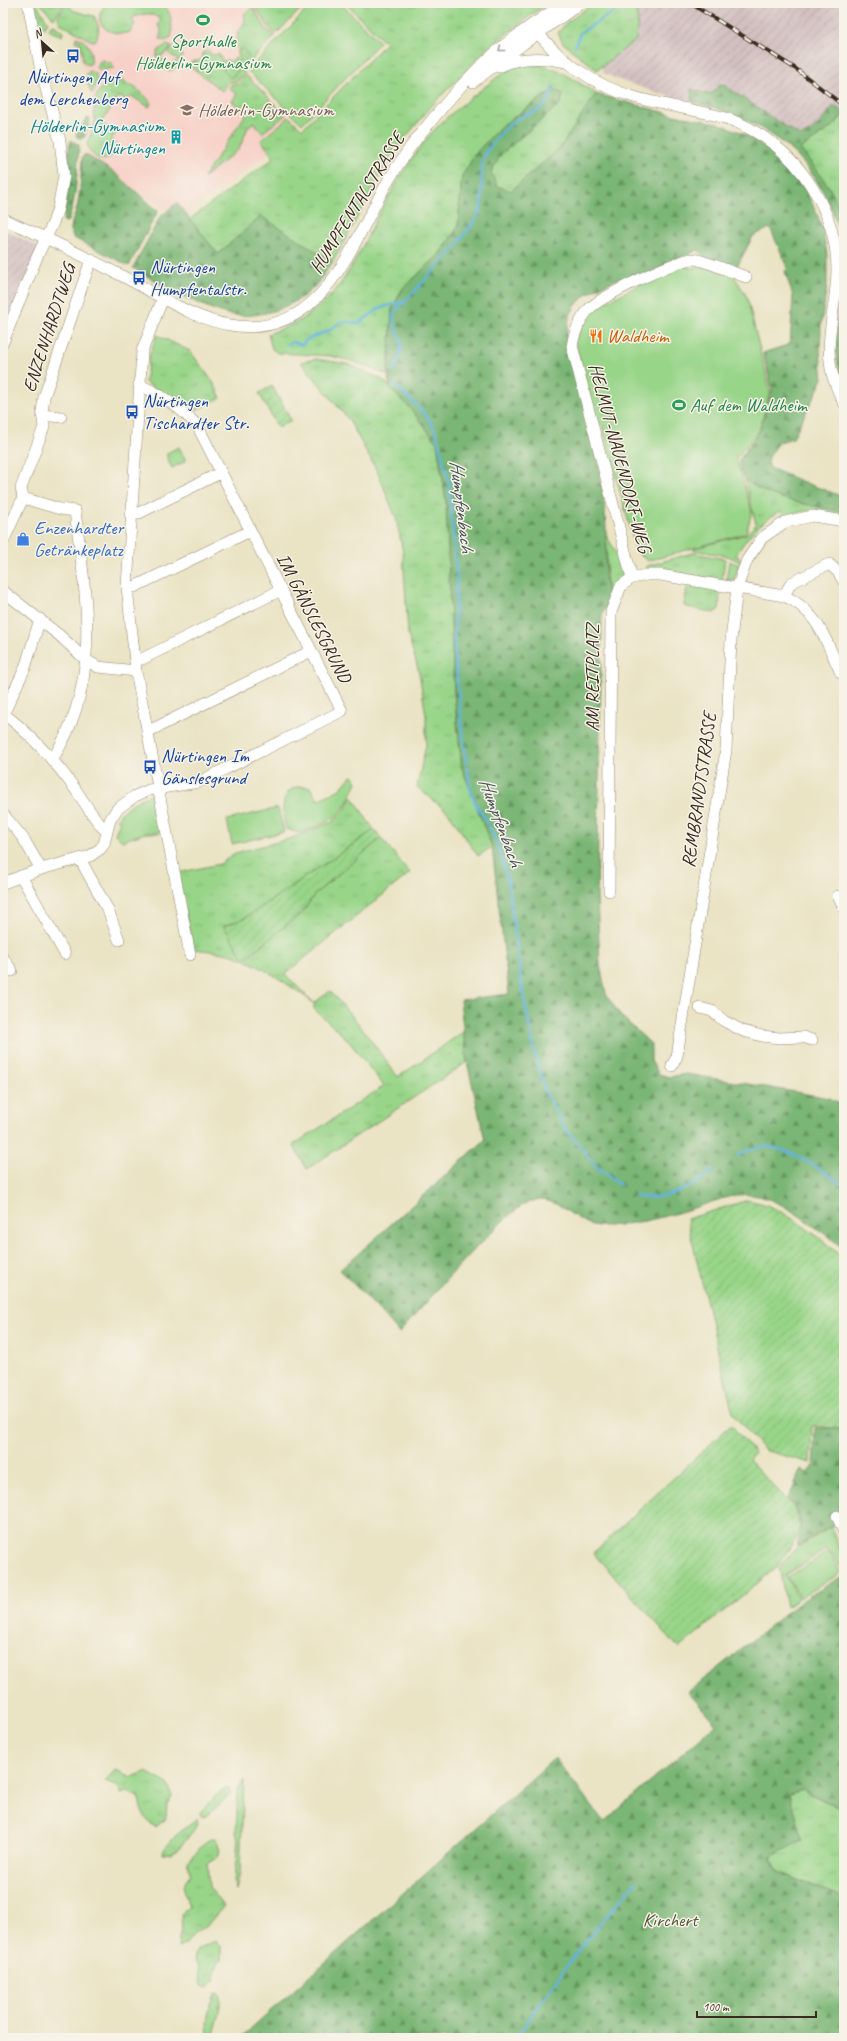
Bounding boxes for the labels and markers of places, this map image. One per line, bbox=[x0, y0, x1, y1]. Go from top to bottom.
sports icon: Sporthalle Hölderlin-Gymnasium bbox=[195, 12, 211, 28]
place label: Sporthalle Hölderlin-Gymnasium bbox=[135, 29, 272, 75]
bus stop icon: Nürtingen Auf dem Lerchenberg bbox=[65, 48, 81, 64]
place label: Nürtingen Auf dem Lerchenberg bbox=[18, 65, 129, 111]
place label: Hölderlin-Gymnasium bbox=[198, 98, 335, 122]
school or university icon: Hölderlin-Gymnasium bbox=[179, 102, 195, 118]
place label: Hölderlin-Gymnasium Nürtingen bbox=[29, 114, 166, 160]
building icon: Hölderlin-Gymnasium Nürtingen bbox=[168, 129, 184, 145]
place label: Nürtingen Humpfentalstr. bbox=[150, 255, 247, 301]
bus stop icon: Nürtingen Humpfentalstr. bbox=[131, 270, 147, 286]
place label: Waldheim bbox=[607, 324, 671, 348]
restaurant icon: Waldheim bbox=[588, 328, 604, 344]
place label: Nürtingen Tischardter Str. bbox=[143, 389, 249, 435]
place label: Auf dem Waldheim bbox=[690, 393, 809, 417]
sports icon: Auf dem Waldheim bbox=[671, 397, 687, 413]
bus stop icon: Nürtingen Tischardter Str. bbox=[124, 404, 140, 420]
place label: Enzenhardter Getränkeplatz bbox=[34, 516, 125, 562]
shop icon: Enzenhardter Getränkeplatz bbox=[15, 531, 31, 547]
place label: Nürtingen Im Gänslesgrund bbox=[161, 744, 250, 790]
bus stop icon: Nürtingen Im Gänslesgrund bbox=[142, 759, 158, 775]

